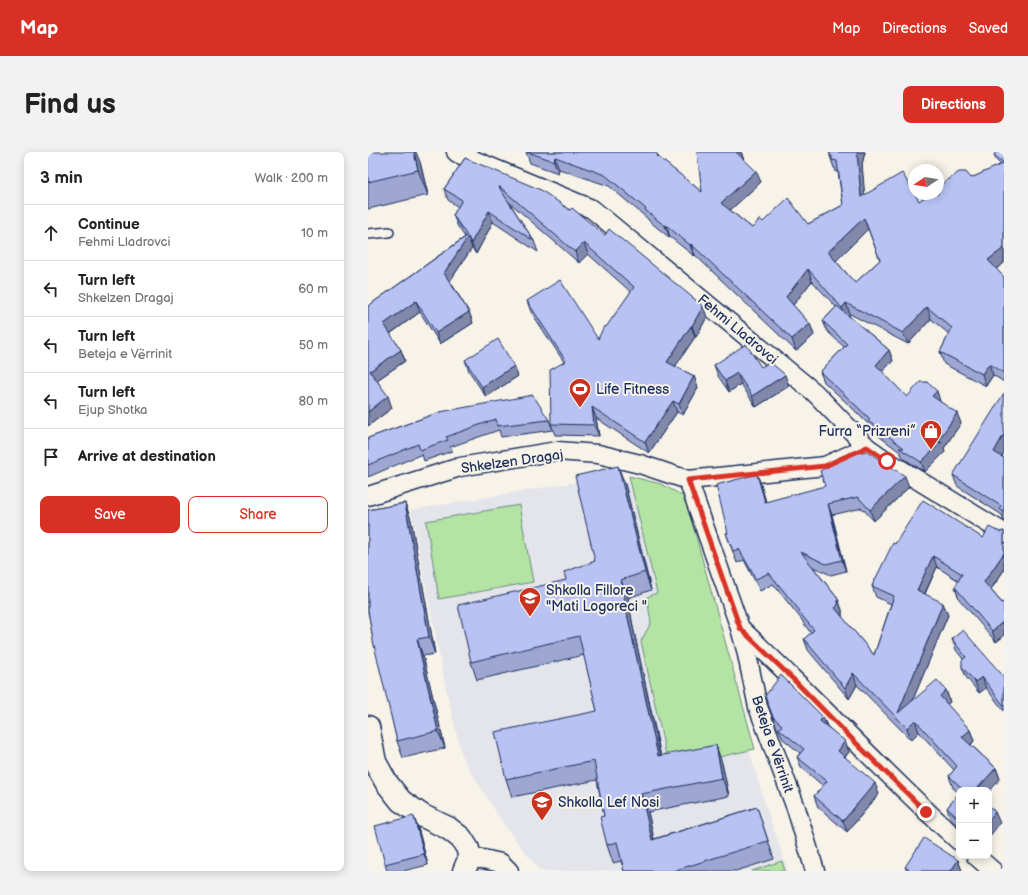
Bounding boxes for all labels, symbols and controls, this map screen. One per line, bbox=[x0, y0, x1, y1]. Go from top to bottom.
text: Map bbox=[20, 17, 58, 40]
text: Map bbox=[832, 20, 860, 37]
text: Directions bbox=[882, 20, 947, 37]
text: Saved bbox=[969, 20, 1008, 37]
button: Directions bbox=[903, 86, 1004, 123]
text: Find us bbox=[24, 88, 116, 121]
north arrow bbox=[908, 164, 944, 200]
text: 3 min bbox=[40, 168, 83, 188]
text: Walk · 200 m bbox=[255, 170, 328, 186]
text: Continue bbox=[78, 215, 140, 234]
icon: ahead bbox=[40, 222, 62, 244]
text: 10 m bbox=[301, 225, 328, 241]
text: Fehmi Lladrovci bbox=[78, 234, 170, 250]
text: Turn left bbox=[78, 271, 135, 290]
icon: left bbox=[40, 278, 62, 300]
text: 60 m bbox=[298, 281, 328, 297]
text: Shkelzen Dragaj bbox=[78, 290, 174, 306]
street label: Fehmi Lladrovci bbox=[694, 291, 781, 368]
text: Turn left bbox=[78, 327, 135, 346]
icon: left bbox=[40, 334, 62, 356]
text: 50 m bbox=[299, 337, 328, 353]
text: Beteja e Vërrinit bbox=[78, 346, 172, 362]
sports icon: Life Fitness bbox=[567, 376, 593, 409]
place label: Life Fitness bbox=[596, 381, 669, 398]
text: Turn left bbox=[78, 383, 135, 402]
icon: left bbox=[40, 390, 62, 412]
text: 80 m bbox=[299, 393, 328, 409]
text: Ejup Shotka bbox=[78, 402, 147, 418]
shop icon: Furra “Prizreni” bbox=[918, 418, 944, 451]
place label: Furra “Prizreni” bbox=[819, 423, 916, 440]
icon: arrive bbox=[40, 446, 62, 468]
street label: Shkelzen Dragaj bbox=[460, 446, 564, 477]
text: Arrive at destination bbox=[78, 447, 216, 466]
route start bbox=[878, 452, 896, 470]
button: Save bbox=[40, 496, 180, 533]
button: Share bbox=[188, 496, 328, 533]
place label: Shkolla Fillore "Mati Logoreci " bbox=[546, 582, 647, 615]
school or university icon: Shkolla Fillore "Mati Logoreci " bbox=[517, 585, 543, 618]
street label: Beteja e Vërrinit bbox=[748, 693, 797, 796]
map controls bbox=[956, 787, 992, 859]
button: + bbox=[956, 787, 992, 823]
school or university icon: Shkolla Lef Nosi bbox=[529, 789, 555, 822]
place label: Shkolla Lef Nosi bbox=[558, 794, 659, 811]
route end bbox=[917, 803, 935, 821]
button: − bbox=[956, 823, 992, 859]

